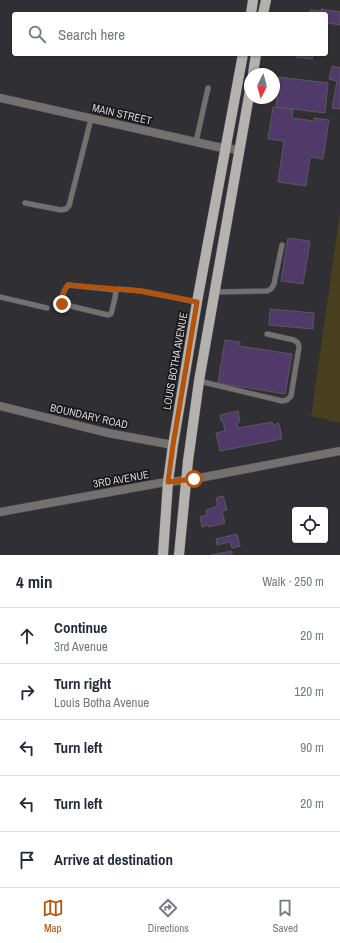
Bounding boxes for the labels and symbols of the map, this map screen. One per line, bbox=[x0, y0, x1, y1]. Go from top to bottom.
north arrow bbox=[244, 68, 280, 104]
street label: MAIN STREET bbox=[91, 100, 154, 128]
route end bbox=[53, 295, 71, 313]
street label: LOUIS BOTHA AVENUE bbox=[160, 311, 190, 411]
street label: BOUNDARY ROAD bbox=[49, 400, 129, 432]
street label: 3RD AVENUE bbox=[92, 467, 150, 491]
route start bbox=[185, 470, 203, 488]

